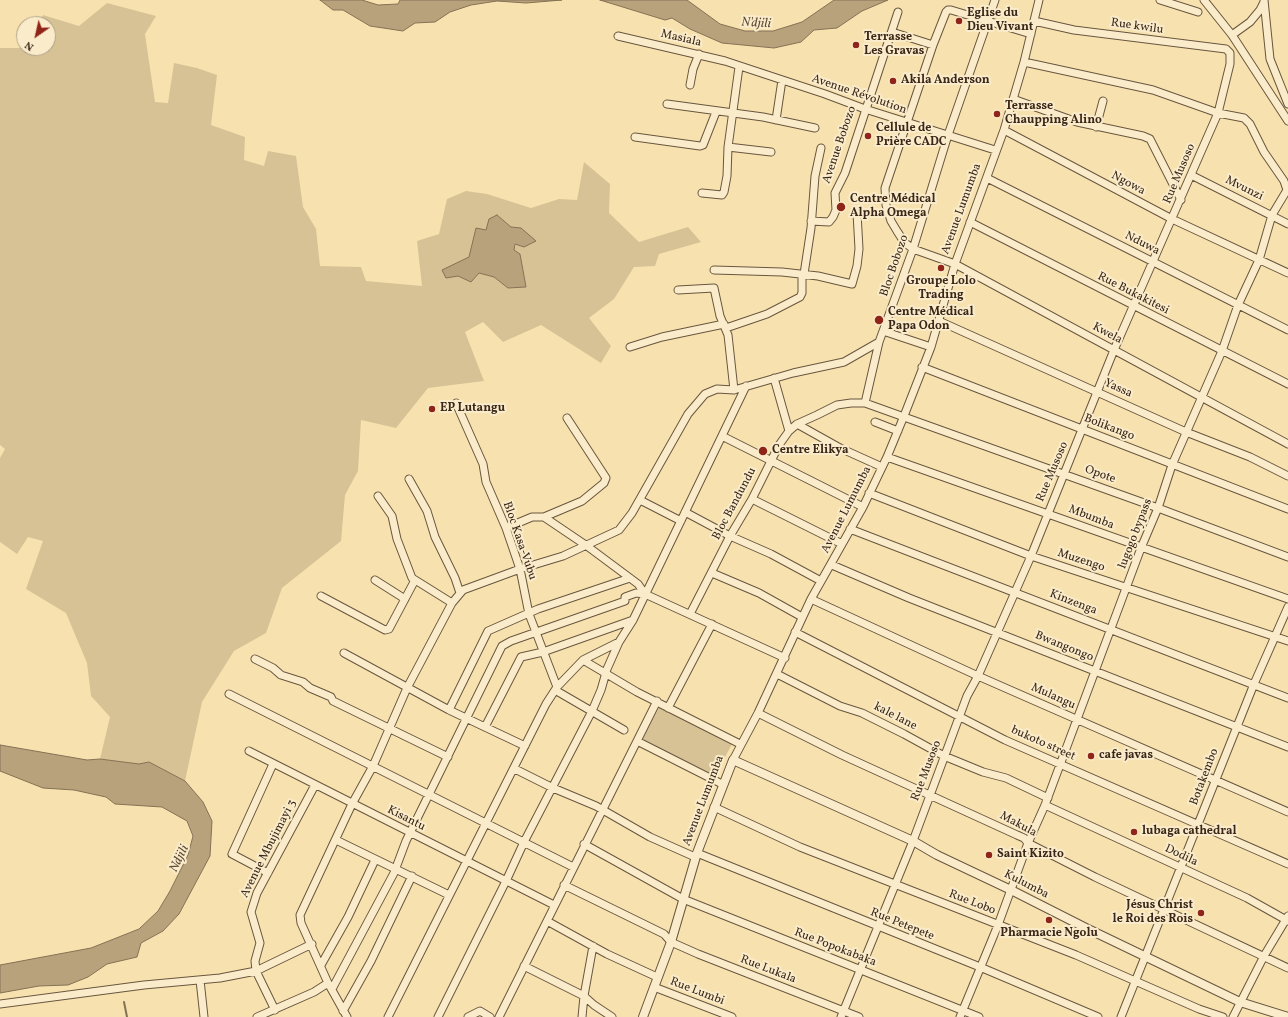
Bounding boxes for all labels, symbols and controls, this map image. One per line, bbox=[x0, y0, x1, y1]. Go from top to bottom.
place label: Eglise du Dieu Vivant bbox=[967, 7, 1033, 35]
water label: N'djili bbox=[741, 15, 771, 33]
north arrow bbox=[16, 16, 56, 56]
marker: Eglise du Dieu Vivant bbox=[954, 16, 964, 26]
street label: Rue kwilu bbox=[1110, 16, 1164, 38]
street label: Masiala bbox=[659, 27, 703, 51]
place label: Terrasse Les Gravas bbox=[864, 31, 924, 59]
text: N bbox=[22, 37, 37, 54]
marker: Terrasse Les Gravas bbox=[851, 40, 861, 50]
street label: Avenue Révolution bbox=[810, 72, 908, 118]
place label: Akila Anderson bbox=[901, 74, 990, 88]
marker: Akila Anderson bbox=[888, 76, 898, 86]
place label: Terrasse Chaupping Alino bbox=[1005, 100, 1102, 128]
street label: Avenue Bobozo bbox=[820, 104, 860, 186]
marker: Terrasse Chaupping Alino bbox=[992, 109, 1002, 119]
place label: Cellule de Prière CADC bbox=[876, 122, 946, 150]
marker: Cellule de Prière CADC bbox=[863, 131, 873, 141]
street label: Rue Musoso bbox=[1161, 142, 1199, 206]
street label: Avenue Lumumba bbox=[939, 162, 985, 256]
street label: Ngowa bbox=[1108, 169, 1148, 199]
street label: Mvunzi bbox=[1223, 174, 1265, 204]
place label: Centre Médical Alpha Omega bbox=[850, 193, 936, 221]
marker: Centre Médical Alpha Omega bbox=[835, 201, 847, 213]
street label: Nduwa bbox=[1122, 229, 1162, 259]
street label: Bloc Bobozo bbox=[878, 233, 912, 299]
marker: Groupe Lolo Trading bbox=[936, 263, 946, 273]
street label: Rue Bukakitesi bbox=[1095, 270, 1171, 318]
place label: Groupe Lolo Trading bbox=[906, 275, 976, 303]
place label: Centre Médical Papa Odon bbox=[888, 306, 974, 334]
marker: Centre Médical Papa Odon bbox=[873, 314, 885, 326]
street label: Kwela bbox=[1090, 320, 1124, 348]
street label: Yassa bbox=[1102, 377, 1134, 401]
place label: EP Lutangu bbox=[440, 402, 505, 416]
marker: EP Lutangu bbox=[427, 404, 437, 414]
street label: Bolikango bbox=[1082, 412, 1136, 444]
street label: Rue Musoso bbox=[1034, 440, 1072, 504]
place label: Centre Elikya bbox=[772, 444, 848, 458]
marker: Centre Elikya bbox=[757, 445, 769, 457]
street label: Opote bbox=[1083, 463, 1117, 487]
street label: Avenue Lumumba bbox=[819, 464, 875, 556]
street label: Bloc Bandundu bbox=[710, 465, 760, 543]
street label: lugogo bypass bbox=[1116, 497, 1156, 571]
street label: Bloc Kasa-Vubu bbox=[499, 500, 539, 582]
street label: Mbumba bbox=[1066, 503, 1116, 533]
street label: Muzengo bbox=[1055, 547, 1107, 575]
street label: Kinzenga bbox=[1047, 587, 1099, 619]
street label: Bwangongo bbox=[1033, 629, 1095, 665]
street label: Mulangu bbox=[1028, 681, 1078, 713]
street label: kale lane bbox=[871, 700, 919, 734]
street label: bukoto street bbox=[1009, 723, 1077, 765]
street label: Rue Musoso bbox=[909, 739, 945, 803]
street label: Botakembo bbox=[1188, 747, 1222, 807]
place label: cafe javas bbox=[1099, 749, 1153, 763]
marker: cafe javas bbox=[1086, 751, 1096, 761]
street label: Avenue Lumumba bbox=[680, 754, 728, 848]
street label: Avenue Mbujimayi 3 bbox=[238, 798, 300, 900]
street label: Kisantu bbox=[384, 803, 428, 835]
street label: Makula bbox=[997, 809, 1039, 841]
place label: lubaga cathedral bbox=[1142, 825, 1237, 839]
marker: lubaga cathedral bbox=[1129, 827, 1139, 837]
street label: Dodila bbox=[1162, 842, 1200, 870]
water label: Ndjili bbox=[167, 843, 193, 875]
place label: Saint Kizito bbox=[997, 848, 1064, 862]
marker: Saint Kizito bbox=[984, 850, 994, 860]
street label: Kulumba bbox=[1001, 868, 1051, 902]
street label: Rue Lobo bbox=[947, 887, 997, 919]
place label: Jésus Christ le Roi des Rois bbox=[1113, 899, 1193, 927]
street label: Rue Petepete bbox=[868, 906, 936, 944]
marker: Jésus Christ le Roi des Rois bbox=[1196, 908, 1206, 918]
marker: Pharmacie Ngolu bbox=[1044, 915, 1054, 925]
street label: Rue Popokabaka bbox=[792, 926, 878, 970]
place label: Pharmacie Ngolu bbox=[1000, 927, 1098, 941]
street label: Rue Lukala bbox=[738, 953, 798, 987]
street label: Rue Lumbi bbox=[668, 975, 726, 1009]

